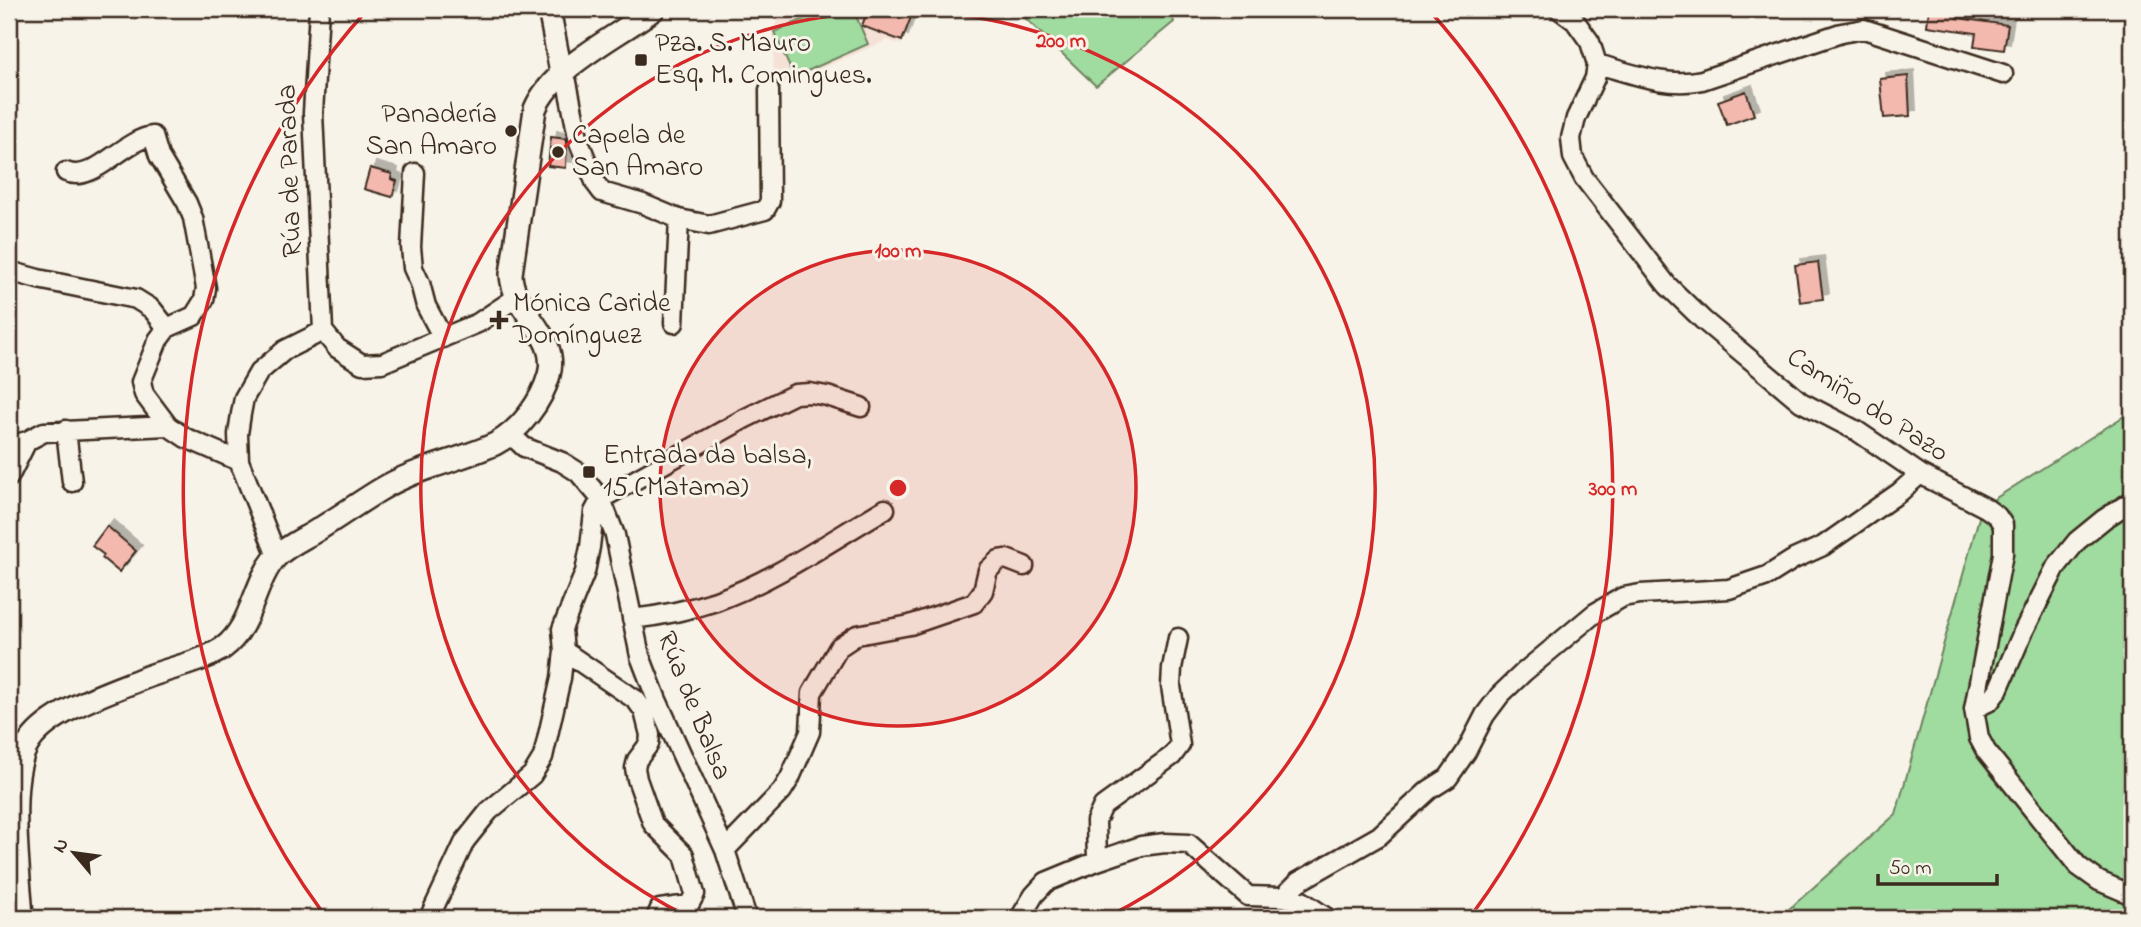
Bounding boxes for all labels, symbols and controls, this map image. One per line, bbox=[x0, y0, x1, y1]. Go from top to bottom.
place label: Pza. S. Mauro Esq. M. Comingues. bbox=[655, 24, 872, 97]
text: 200 m bbox=[1035, 27, 1086, 57]
marker: Pza. S. Mauro Esq. M. Comingues. bbox=[633, 52, 649, 68]
street label: Rúa de Parada bbox=[267, 84, 315, 258]
place label: Panadería San Amaro bbox=[366, 95, 497, 168]
place label: Capela de San Amaro bbox=[572, 116, 703, 189]
marker: Panadería San Amaro bbox=[503, 123, 519, 139]
marker: Capela de San Amaro bbox=[550, 144, 566, 160]
text: 100 m bbox=[875, 237, 921, 267]
place label: Mónica Caride Domínguez bbox=[512, 284, 671, 357]
marker: Mónica Caride Domínguez bbox=[491, 312, 507, 328]
street label: Camiño do Pazo bbox=[1778, 338, 1956, 474]
place label: Entrada da balsa, 15 (Matama) bbox=[603, 436, 812, 509]
marker: Entrada da balsa, 15 (Matama) bbox=[581, 464, 597, 480]
text: 300 m bbox=[1588, 475, 1637, 505]
centre of rings bbox=[886, 476, 910, 500]
street label: Rúa de Balsa bbox=[645, 626, 741, 786]
north arrow bbox=[38, 818, 108, 888]
text: N bbox=[46, 834, 76, 858]
scale bar bbox=[1878, 843, 1997, 887]
text: 50 m bbox=[1889, 854, 1932, 884]

